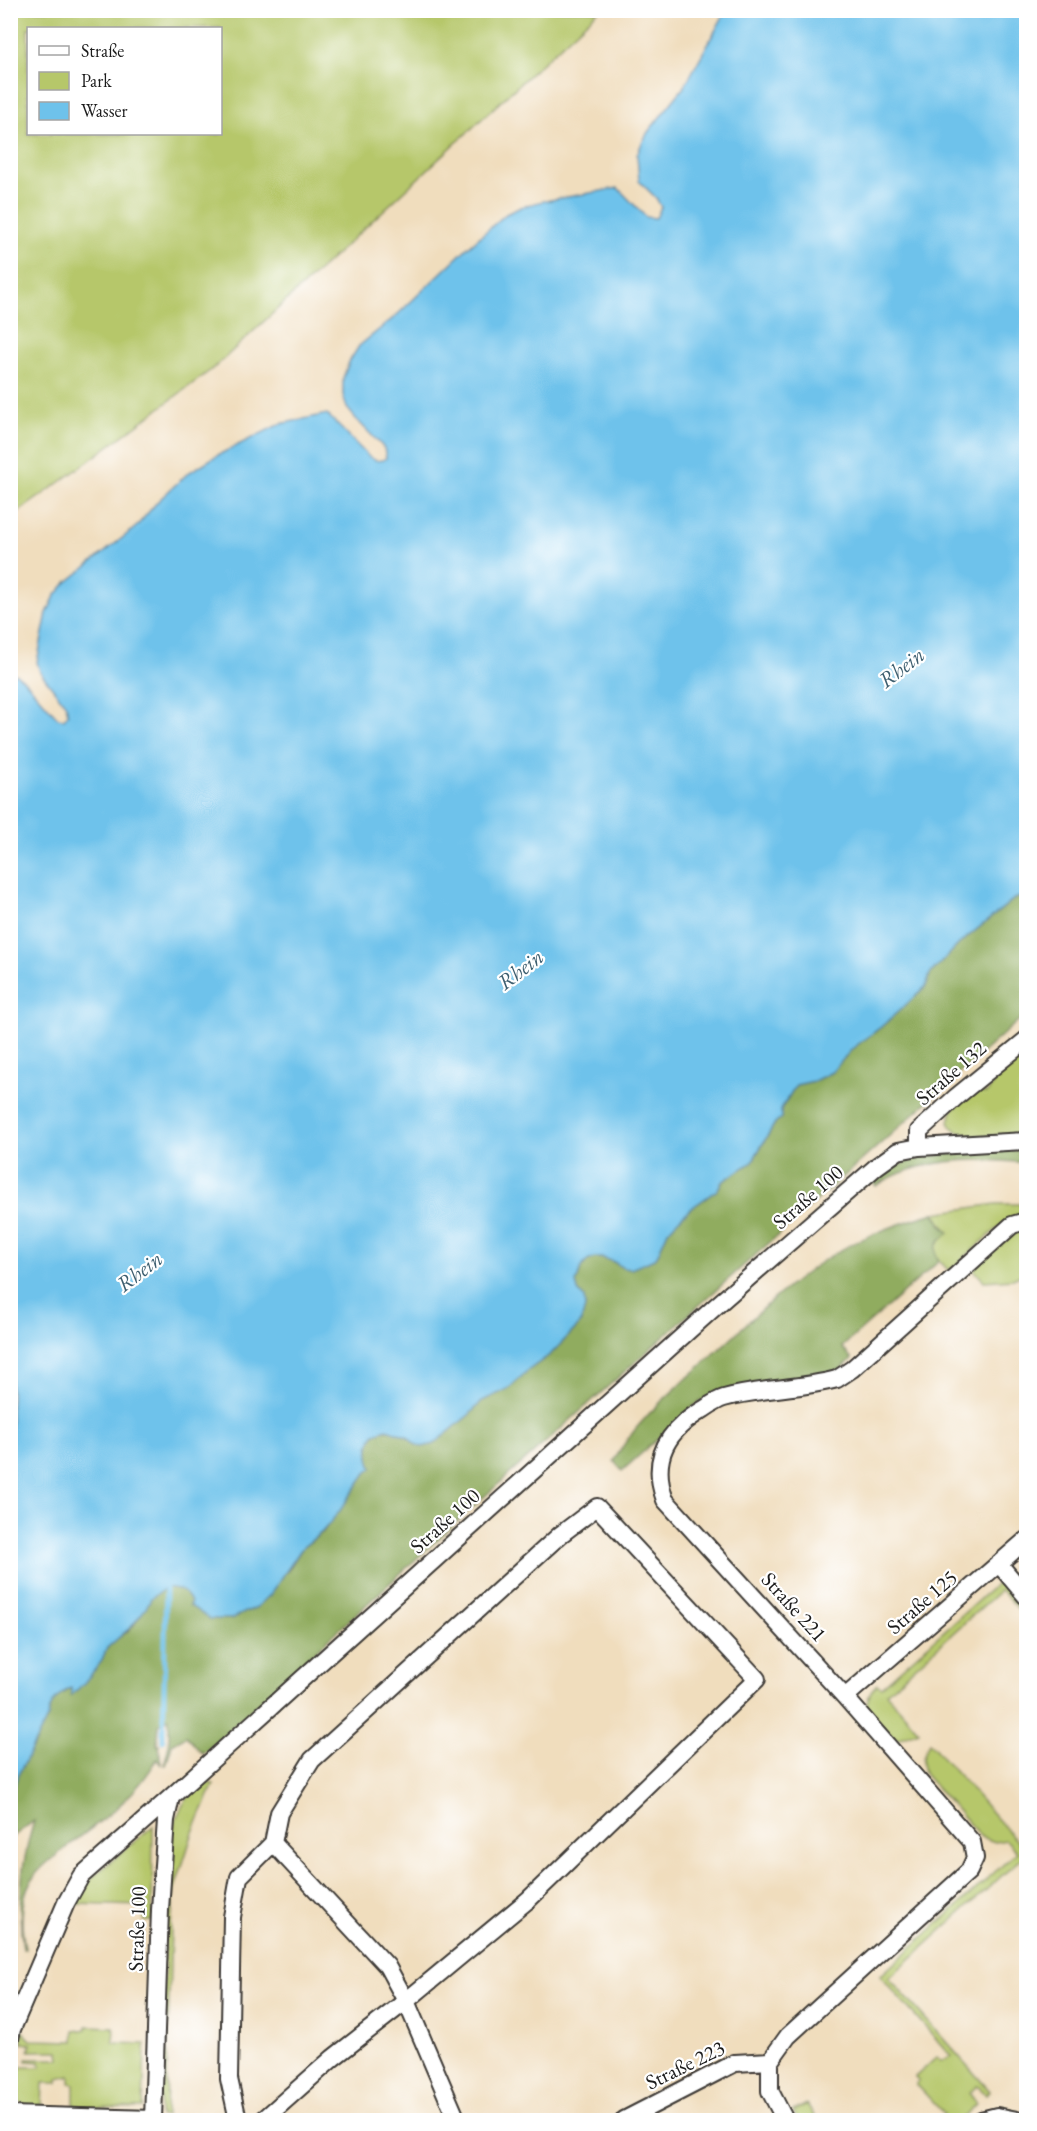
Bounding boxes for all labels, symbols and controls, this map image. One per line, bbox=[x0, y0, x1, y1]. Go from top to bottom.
legend bbox=[27, 27, 222, 135]
text: Straße bbox=[81, 39, 124, 62]
text: Park bbox=[81, 69, 112, 92]
text: Wasser bbox=[81, 99, 128, 122]
water label: Rhein bbox=[872, 640, 930, 695]
water label: Rhein bbox=[491, 942, 549, 997]
street label: Straße 132 bbox=[910, 1035, 992, 1111]
street label: Straße 100 bbox=[767, 1159, 849, 1235]
water label: Rhein bbox=[110, 1244, 168, 1299]
street label: Straße 100 bbox=[404, 1482, 485, 1559]
street label: Straße 125 bbox=[881, 1564, 963, 1640]
street label: Straße 221 bbox=[756, 1566, 833, 1647]
street label: Straße 100 bbox=[122, 1886, 151, 1972]
street label: Straße 223 bbox=[641, 2034, 729, 2095]

